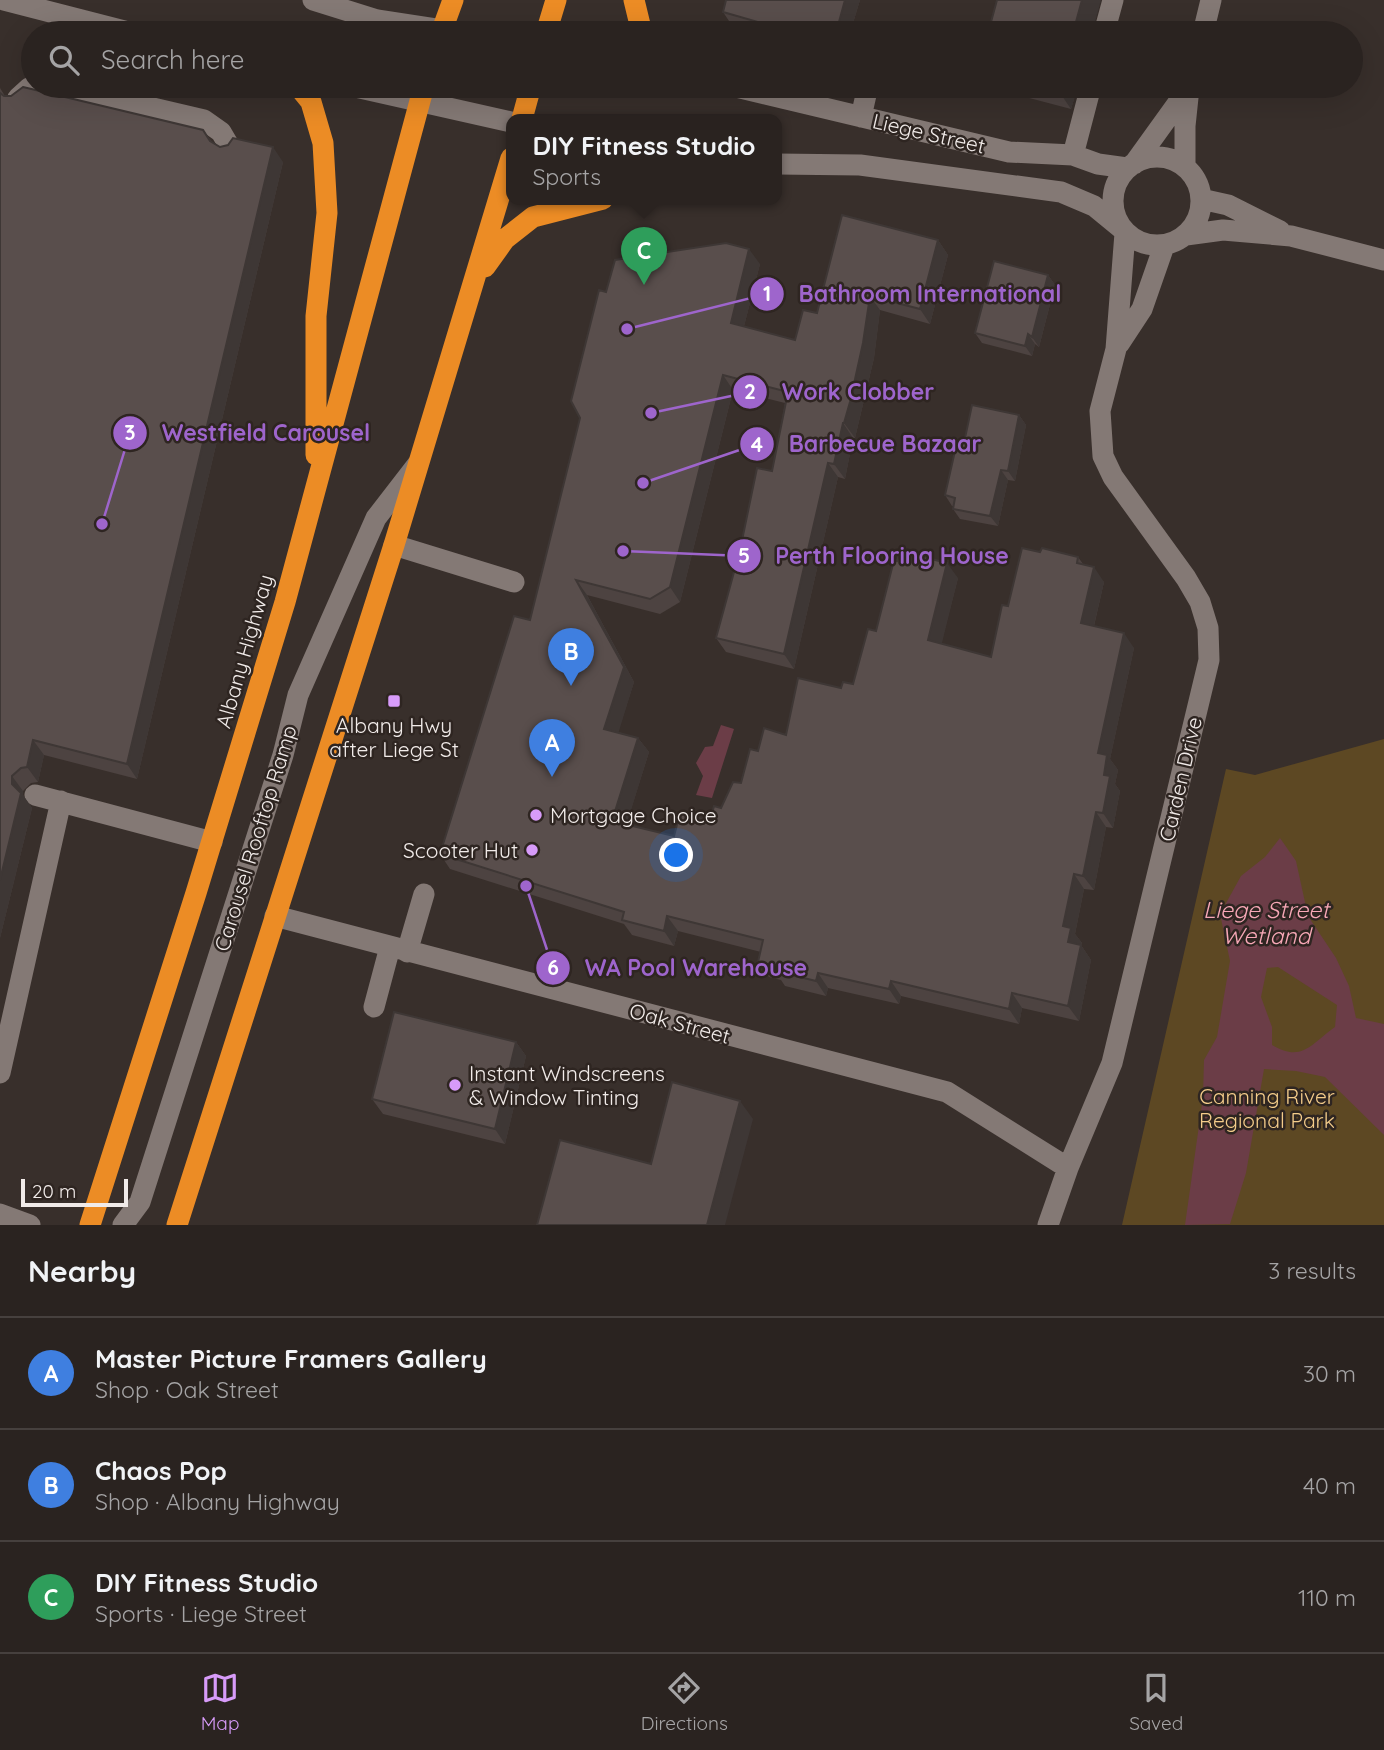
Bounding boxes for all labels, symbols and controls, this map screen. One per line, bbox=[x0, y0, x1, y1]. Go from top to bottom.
search box bbox=[21, 21, 1363, 98]
icon: search bbox=[45, 41, 83, 79]
text: Search here bbox=[101, 43, 245, 76]
street label: Liege Street bbox=[870, 107, 988, 159]
popup bbox=[506, 114, 782, 205]
text: DIY Fitness Studio bbox=[532, 129, 756, 162]
text: Sports bbox=[532, 162, 601, 191]
pin: C bbox=[621, 227, 667, 285]
callout: Bathroom International bbox=[749, 272, 1075, 316]
text: Bathroom International bbox=[799, 279, 1061, 308]
text: 1 bbox=[763, 280, 771, 306]
callout: Work Clobber bbox=[733, 370, 948, 414]
text: Work Clobber bbox=[782, 377, 934, 406]
text: 2 bbox=[744, 378, 756, 404]
callout: Westfield Carousel bbox=[113, 411, 384, 455]
text: Westfield Carousel bbox=[162, 418, 370, 447]
text: 3 bbox=[124, 419, 136, 445]
callout: Barbecue Bazaar bbox=[740, 422, 995, 466]
text: Barbecue Bazaar bbox=[789, 429, 981, 458]
text: 4 bbox=[751, 431, 763, 457]
callout: Perth Flooring House bbox=[727, 534, 1023, 578]
text: Perth Flooring House bbox=[775, 541, 1009, 570]
text: 5 bbox=[738, 542, 750, 568]
street label: Albany Highway bbox=[210, 571, 278, 731]
pin: B bbox=[548, 628, 594, 686]
marker: Albany Hwy after Liege St bbox=[386, 693, 402, 709]
place label: Albany Hwy after Liege St bbox=[329, 712, 459, 762]
street label: Carden Drive bbox=[1153, 714, 1207, 844]
pin: A bbox=[529, 719, 575, 777]
street label: Carousel Rooftop Ramp bbox=[208, 722, 302, 954]
place label: Mortgage Choice bbox=[550, 802, 717, 828]
marker: Mortgage Choice bbox=[528, 807, 544, 823]
place label: Scooter Hut bbox=[403, 837, 518, 863]
your location bbox=[659, 838, 693, 872]
marker: Scooter Hut bbox=[524, 842, 540, 858]
water label: Liege Street Wetland bbox=[1203, 895, 1331, 950]
callout: WA Pool Warehouse bbox=[535, 946, 821, 990]
text: WA Pool Warehouse bbox=[585, 953, 807, 982]
text: 6 bbox=[547, 954, 559, 980]
street label: Oak Street bbox=[627, 997, 733, 1049]
place label: Instant Windscreens & Window Tinting bbox=[469, 1060, 665, 1110]
marker: Instant Windscreens & Window Tinting bbox=[447, 1077, 463, 1093]
park label: Canning River Regional Park bbox=[1199, 1083, 1335, 1133]
scale bar bbox=[21, 1176, 128, 1208]
text: 20 m bbox=[32, 1179, 76, 1203]
text: Nearby bbox=[28, 1252, 136, 1290]
text: 3 results bbox=[1268, 1256, 1356, 1285]
text: Master Picture Framers Gallery bbox=[95, 1342, 487, 1375]
text: A bbox=[44, 1359, 58, 1388]
text: 30 m bbox=[1303, 1359, 1356, 1388]
text: Shop · Oak Street bbox=[95, 1375, 279, 1404]
text: Chaos Pop bbox=[95, 1454, 227, 1487]
text: B bbox=[43, 1471, 59, 1500]
text: 40 m bbox=[1303, 1471, 1356, 1500]
text: Shop · Albany Highway bbox=[95, 1487, 340, 1516]
text: DIY Fitness Studio bbox=[95, 1566, 318, 1599]
text: C bbox=[44, 1583, 58, 1612]
text: 110 m bbox=[1298, 1583, 1356, 1612]
text: Sports · Liege Street bbox=[95, 1599, 307, 1628]
tab: Map bbox=[201, 1669, 239, 1735]
tab: Directions bbox=[641, 1669, 728, 1735]
tab: Saved bbox=[1129, 1669, 1183, 1735]

